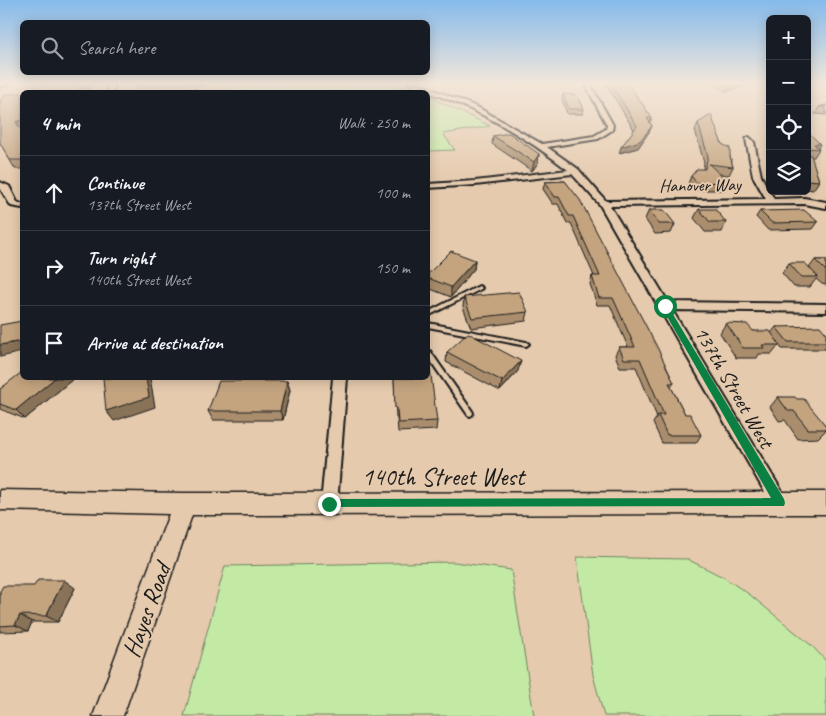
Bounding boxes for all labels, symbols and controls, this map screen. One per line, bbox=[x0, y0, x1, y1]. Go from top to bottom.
map controls bbox=[766, 15, 811, 195]
button: + bbox=[766, 15, 811, 60]
search box bbox=[20, 20, 430, 75]
icon: search bbox=[38, 34, 66, 62]
text: Search here bbox=[78, 36, 155, 60]
button: − bbox=[766, 60, 811, 105]
button: locate bbox=[766, 105, 811, 150]
text: 4 min bbox=[40, 110, 80, 136]
text: Walk · 250 m bbox=[338, 113, 410, 133]
button: layers bbox=[766, 150, 811, 195]
text: Continue bbox=[87, 171, 144, 195]
street label: Hanover Way bbox=[659, 173, 743, 197]
icon: ahead bbox=[40, 179, 68, 207]
text: 100 m bbox=[376, 183, 410, 203]
text: 137th Street West bbox=[87, 195, 191, 215]
text: Turn right bbox=[87, 246, 154, 270]
icon: right bbox=[40, 254, 68, 282]
text: 150 m bbox=[376, 258, 410, 278]
text: 140th Street West bbox=[87, 270, 191, 290]
route start bbox=[654, 295, 677, 318]
street label: 137th Street West bbox=[689, 321, 780, 454]
icon: arrive bbox=[40, 329, 68, 357]
text: Arrive at destination bbox=[87, 331, 223, 355]
street label: 140th Street West bbox=[362, 461, 527, 493]
route end bbox=[318, 493, 341, 516]
street label: Hayes Road bbox=[115, 556, 180, 662]

